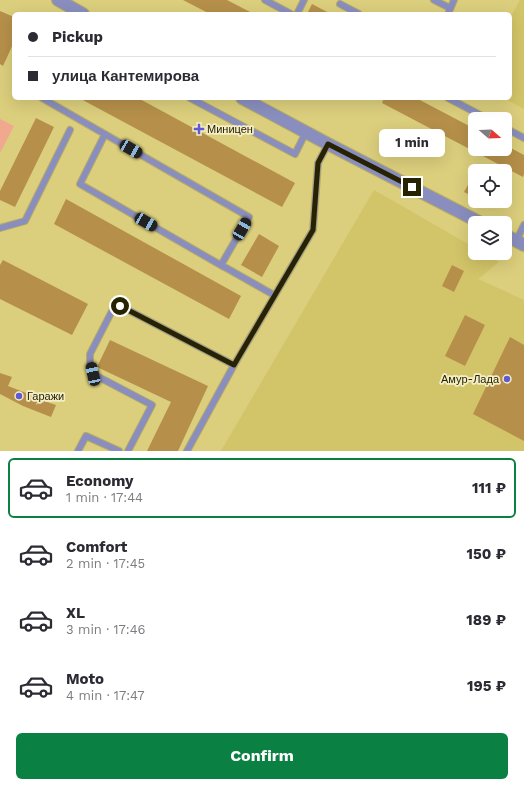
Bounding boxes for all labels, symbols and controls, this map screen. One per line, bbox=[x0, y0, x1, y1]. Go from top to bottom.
text: Pickup bbox=[52, 28, 103, 46]
text: улица Кантемирова bbox=[52, 67, 199, 85]
north arrow bbox=[468, 112, 512, 156]
map controls bbox=[468, 112, 512, 260]
place label: Миницен bbox=[207, 123, 253, 136]
marker: Миницен bbox=[194, 124, 204, 134]
callout: 1 min bbox=[379, 129, 445, 157]
text: 1 min bbox=[395, 135, 429, 150]
car bbox=[118, 138, 144, 160]
button: locate bbox=[468, 164, 512, 208]
route end bbox=[403, 178, 421, 196]
car bbox=[133, 211, 159, 233]
car bbox=[231, 216, 253, 242]
button: layers bbox=[468, 216, 512, 260]
route start bbox=[111, 297, 129, 315]
car bbox=[85, 361, 101, 387]
place label: Амур-Лада bbox=[441, 373, 500, 386]
marker: Амур-Лада bbox=[502, 374, 512, 384]
place label: Гаражи bbox=[27, 390, 64, 403]
marker: Гаражи bbox=[14, 391, 24, 401]
icon: car bbox=[18, 470, 54, 506]
text: Economy bbox=[66, 472, 133, 490]
text: 111 ₽ bbox=[472, 479, 506, 497]
text: 1 min · 17:44 bbox=[66, 490, 143, 505]
icon: car bbox=[18, 536, 54, 572]
text: Comfort bbox=[66, 538, 127, 556]
text: 150 ₽ bbox=[467, 545, 506, 563]
text: 2 min · 17:45 bbox=[66, 556, 145, 571]
icon: car bbox=[18, 602, 54, 638]
text: XL bbox=[66, 604, 85, 622]
text: 189 ₽ bbox=[466, 611, 506, 629]
text: 3 min · 17:46 bbox=[66, 622, 146, 637]
icon: car bbox=[18, 668, 54, 704]
text: Moto bbox=[66, 670, 104, 688]
text: 195 ₽ bbox=[467, 677, 506, 695]
text: 4 min · 17:47 bbox=[66, 688, 145, 703]
button: Confirm bbox=[16, 733, 508, 779]

